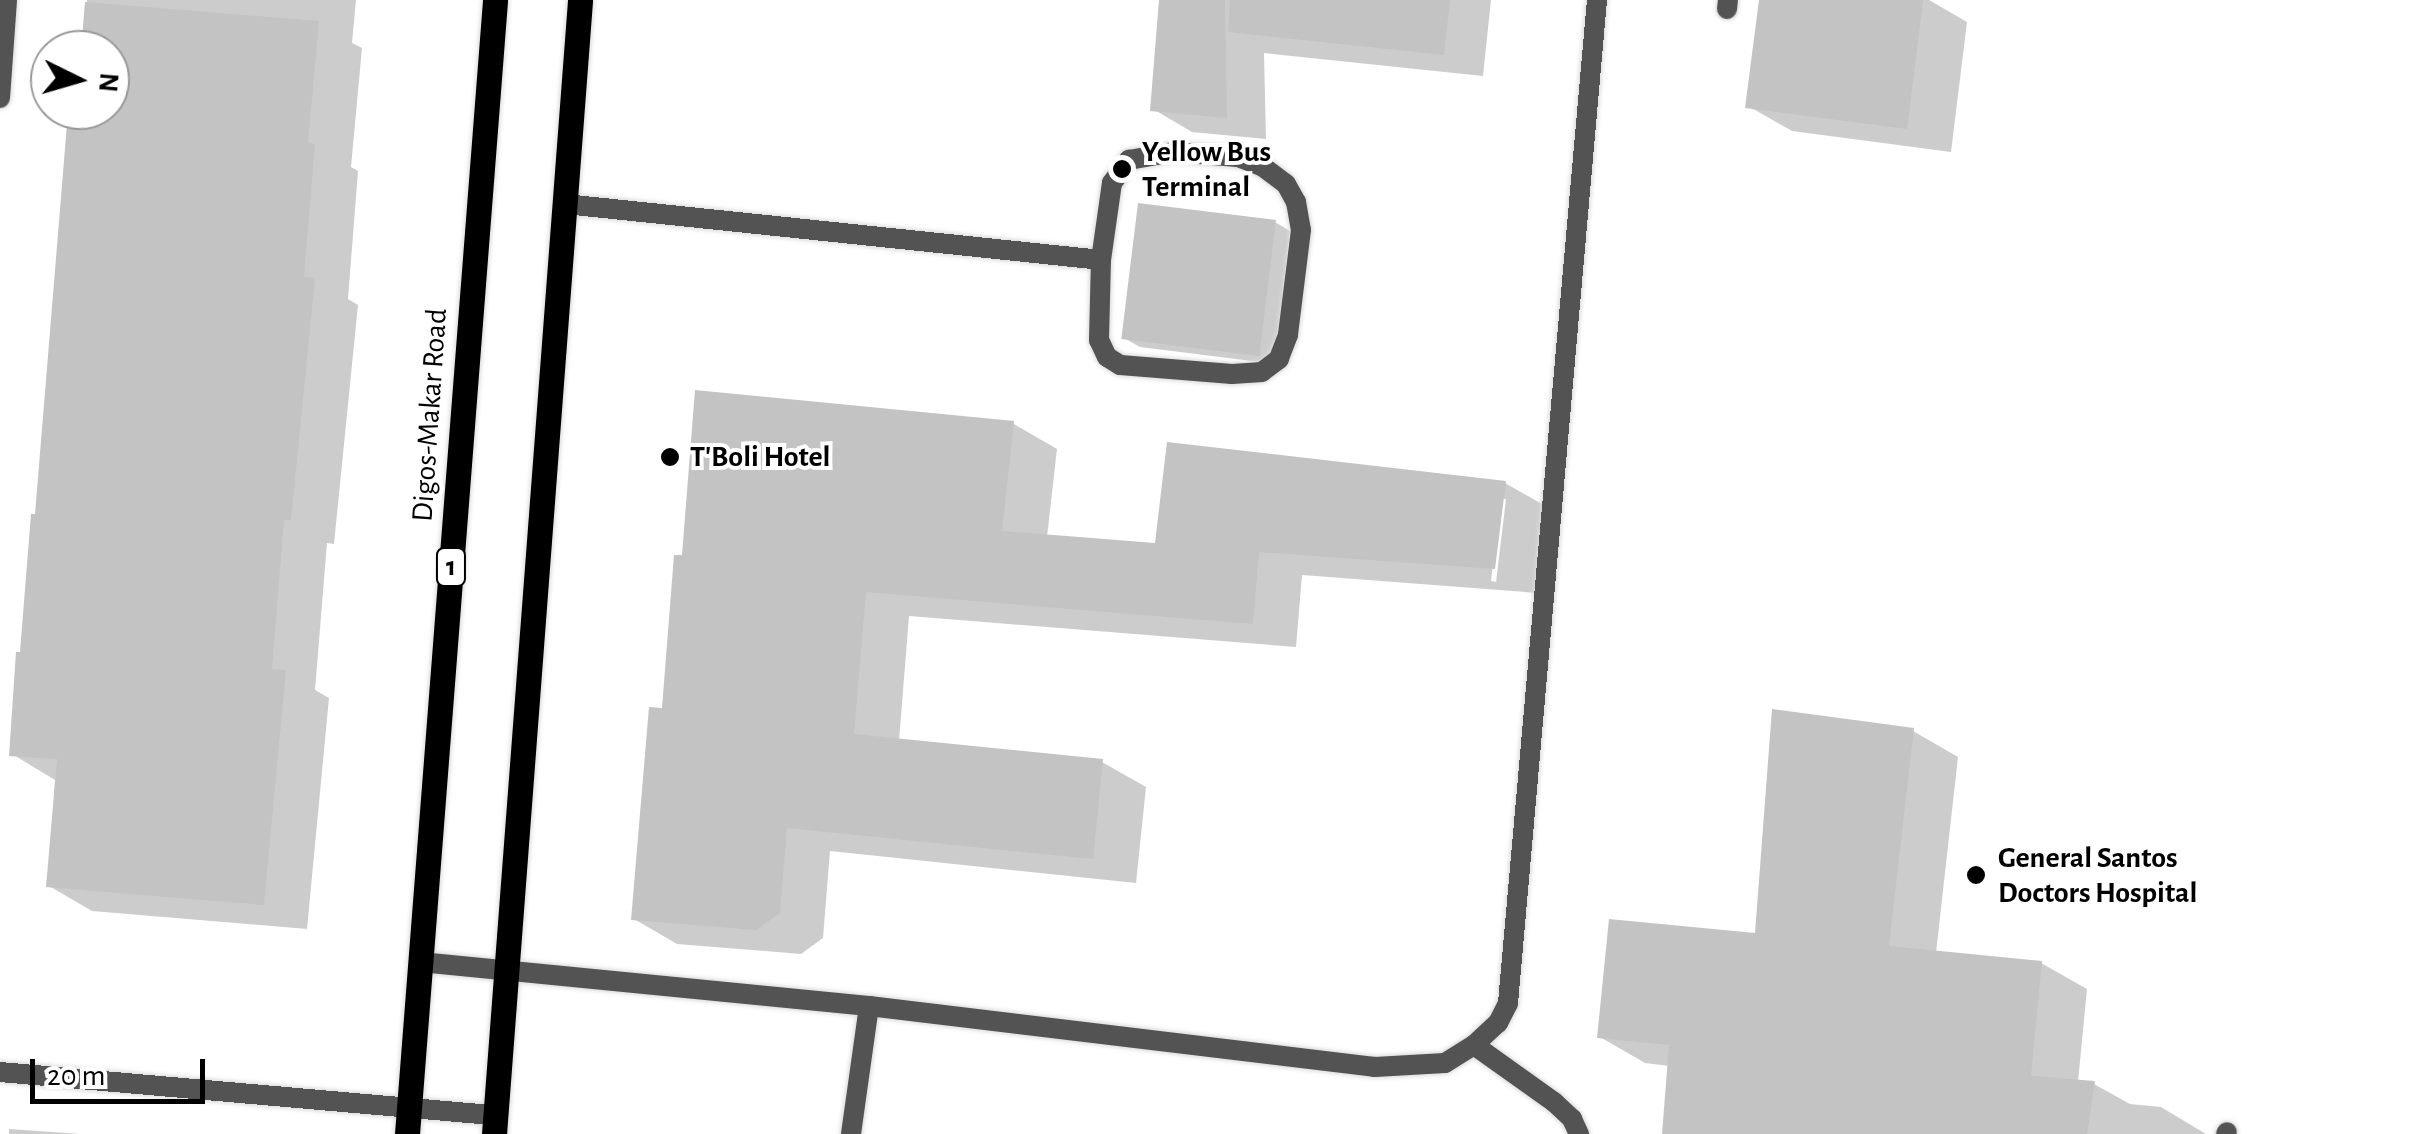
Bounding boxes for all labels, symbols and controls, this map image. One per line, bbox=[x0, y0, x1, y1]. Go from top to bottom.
north arrow bbox=[30, 30, 130, 130]
text: N bbox=[93, 72, 123, 93]
place label: Yellow Bus Terminal bbox=[1142, 134, 1271, 204]
marker: Yellow Bus Terminal bbox=[1111, 158, 1133, 180]
street label: Digos-Makar Road bbox=[405, 307, 455, 523]
place label: T'Boli Hotel bbox=[690, 439, 830, 475]
marker: T'Boli Hotel bbox=[659, 446, 681, 468]
road number: 1 bbox=[434, 544, 468, 590]
place label: General Santos Doctors Hospital bbox=[1998, 840, 2197, 910]
marker: General Santos Doctors Hospital bbox=[1963, 862, 1989, 888]
scale bar bbox=[35, 1039, 210, 1101]
text: 20 m bbox=[47, 1061, 105, 1091]

